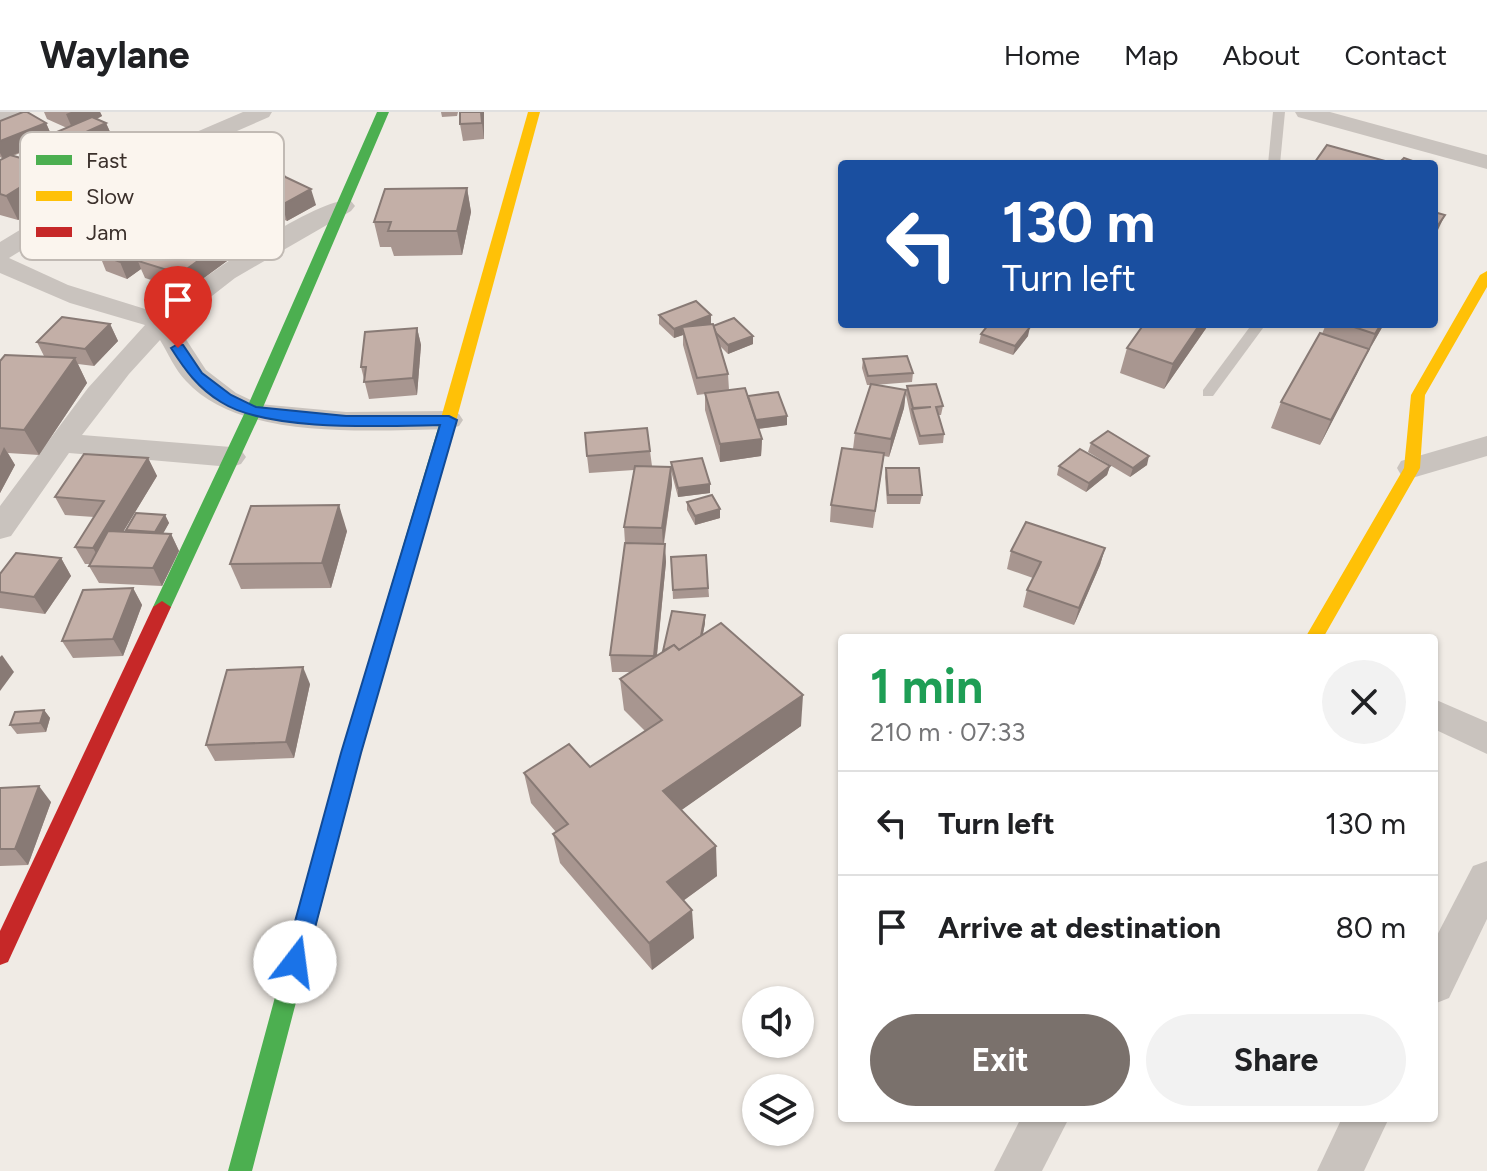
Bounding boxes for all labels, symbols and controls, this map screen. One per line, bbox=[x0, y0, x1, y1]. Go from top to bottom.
text: Waylane bbox=[40, 32, 190, 78]
text: Home bbox=[1004, 38, 1080, 72]
text: Map bbox=[1124, 38, 1179, 72]
text: About bbox=[1223, 38, 1300, 72]
text: Contact bbox=[1344, 38, 1447, 72]
legend bbox=[20, 132, 284, 260]
text: Fast bbox=[86, 147, 128, 174]
text: Slow bbox=[86, 183, 135, 210]
text: 130 m bbox=[1002, 189, 1155, 256]
icon: left bbox=[870, 192, 974, 296]
text: Jam bbox=[86, 219, 127, 246]
text: Turn left bbox=[1002, 257, 1136, 300]
pin bbox=[144, 266, 212, 348]
icon: arrive bbox=[156, 278, 200, 322]
text: 1 min bbox=[870, 657, 983, 715]
button: close bbox=[1322, 660, 1406, 744]
text: 210 m · 07:33 bbox=[870, 716, 1025, 748]
icon: left bbox=[870, 801, 914, 845]
text: Turn left bbox=[938, 805, 1055, 842]
text: 130 m bbox=[1325, 805, 1406, 842]
icon: arrive bbox=[870, 905, 914, 949]
text: Arrive at destination bbox=[938, 909, 1221, 946]
text: 80 m bbox=[1335, 909, 1406, 946]
position arrow bbox=[253, 920, 337, 1004]
map controls bbox=[742, 986, 814, 1146]
button: sound bbox=[742, 986, 814, 1058]
button: Exit bbox=[870, 1014, 1130, 1106]
button: Share bbox=[1146, 1014, 1406, 1106]
button: layers bbox=[742, 1074, 814, 1146]

